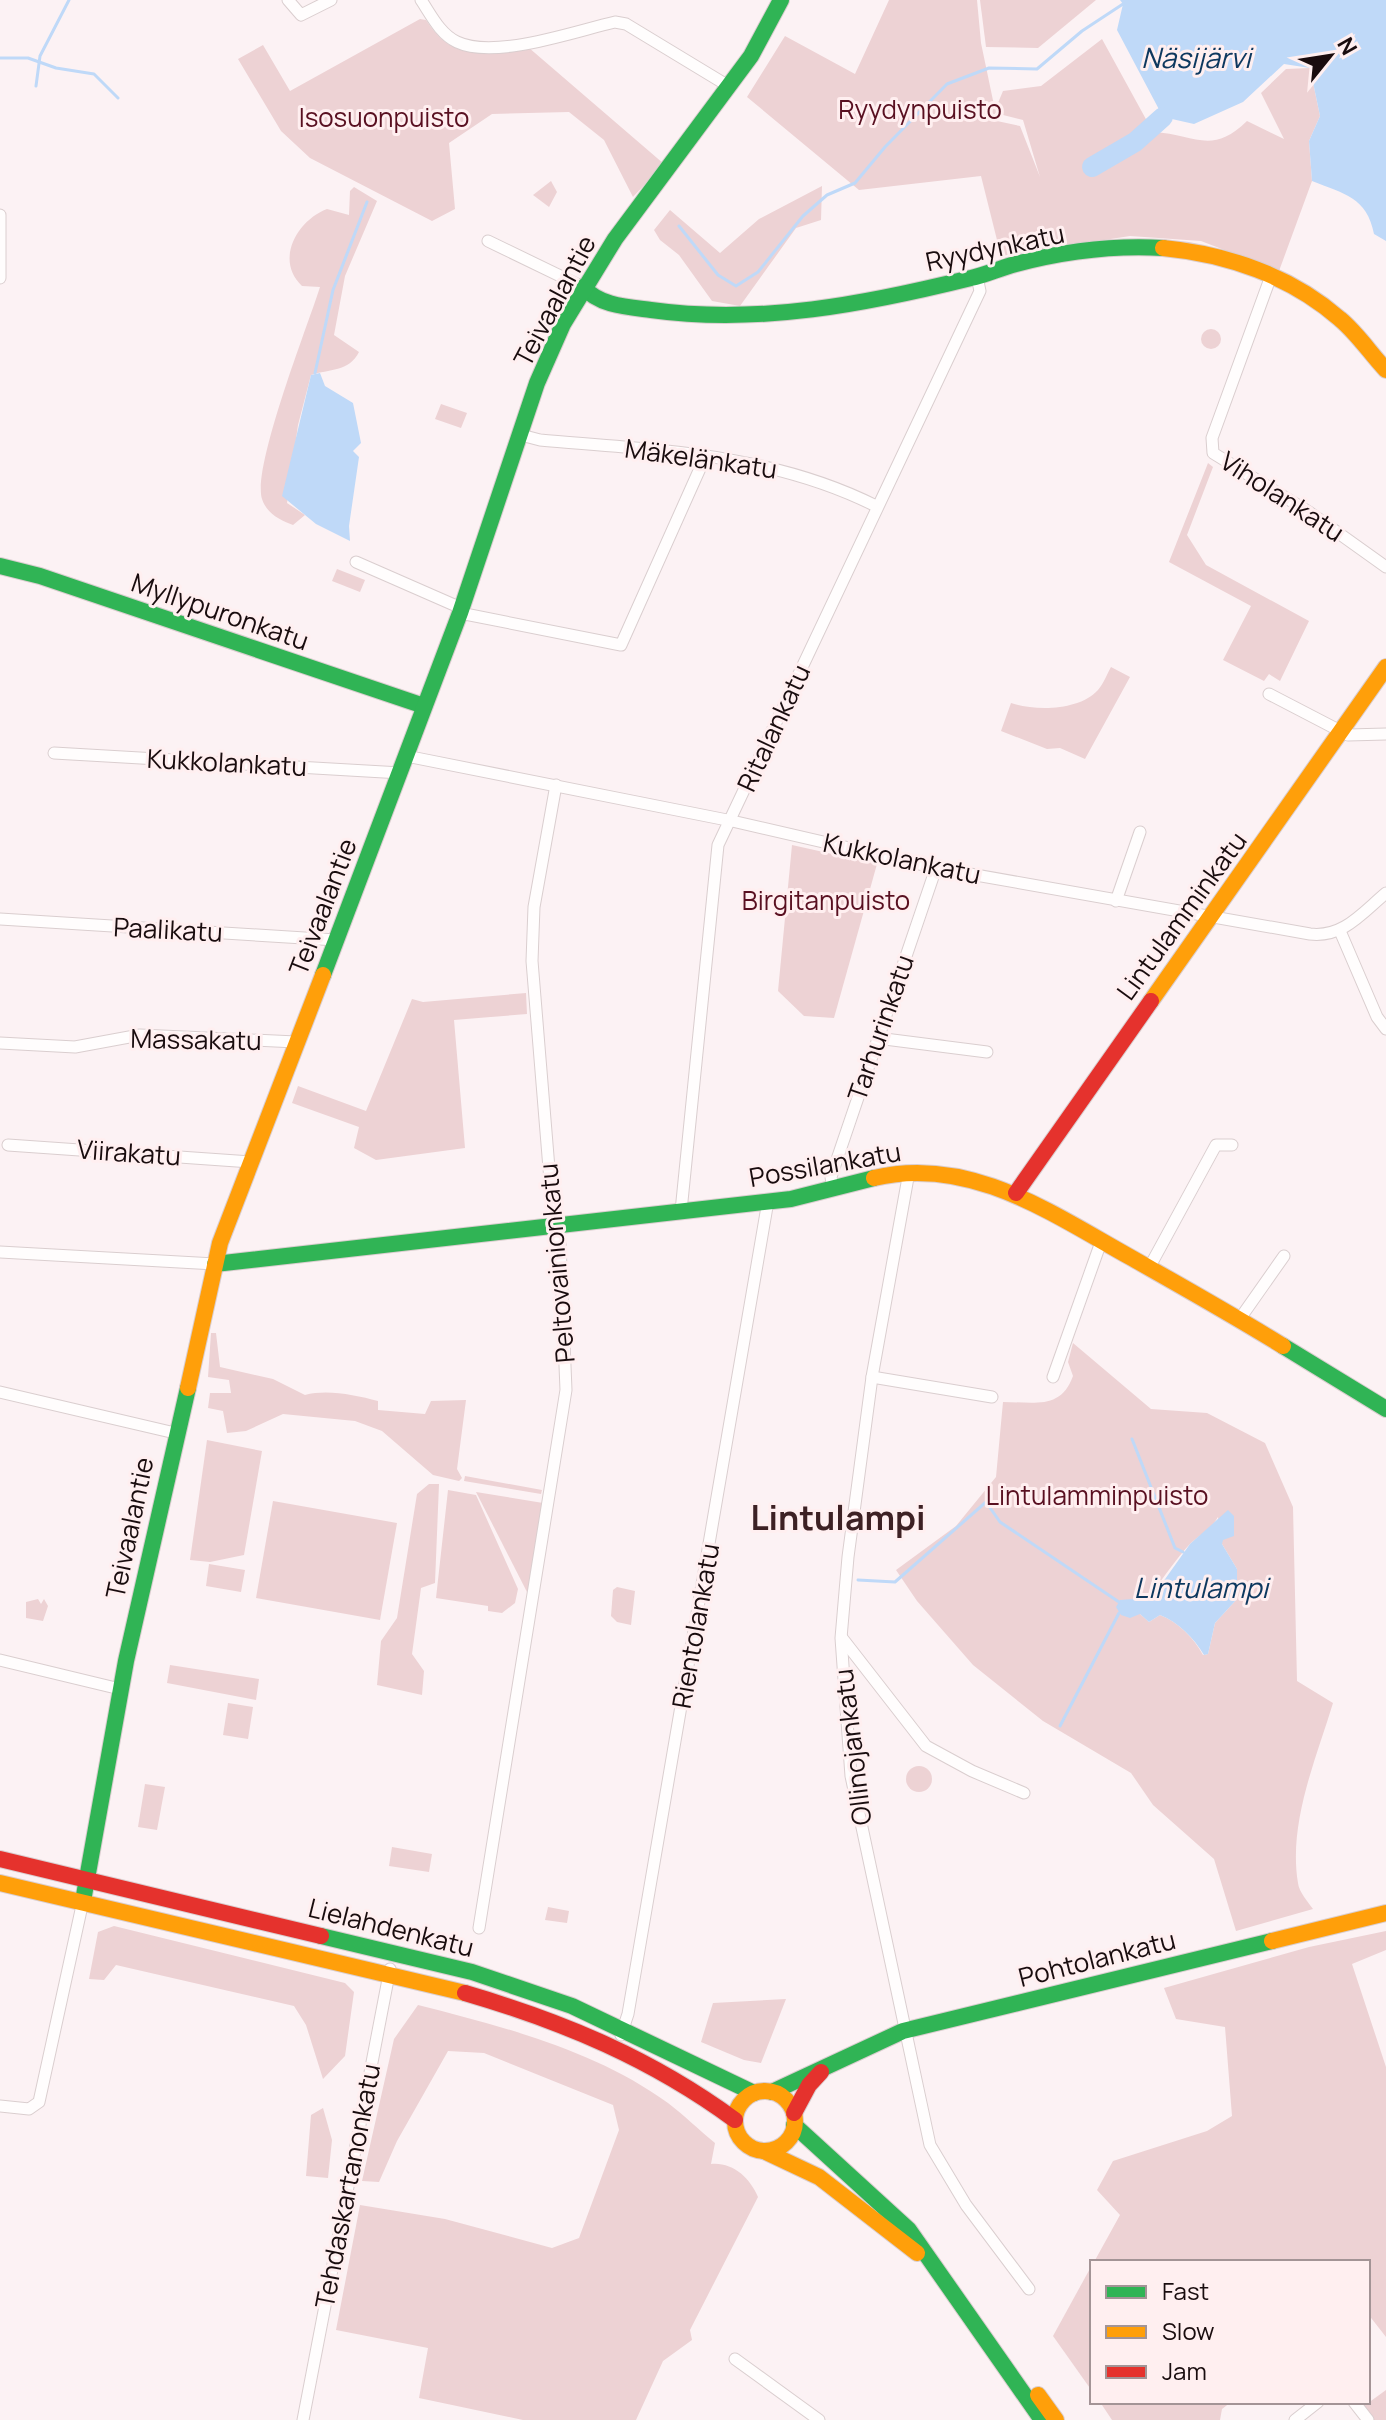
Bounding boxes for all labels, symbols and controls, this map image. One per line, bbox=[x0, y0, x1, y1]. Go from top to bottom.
north arrow bbox=[1290, 16, 1370, 96]
text: N bbox=[1330, 32, 1364, 60]
water label: Näsijärvi bbox=[1141, 38, 1254, 76]
park label: Ryydynpuisto bbox=[838, 91, 1002, 127]
park label: Isosuonpuisto bbox=[299, 99, 469, 135]
street label: Ryydynkatu bbox=[922, 215, 1068, 279]
street label: Teivaalantie bbox=[505, 229, 604, 372]
street label: Mäkelänkatu bbox=[623, 430, 780, 487]
street label: Viholankatu bbox=[1214, 443, 1352, 550]
street label: Myllypuronkatu bbox=[127, 564, 314, 658]
street label: Ritalankatu bbox=[728, 658, 818, 797]
street label: Kukkolankatu bbox=[146, 740, 308, 784]
street label: Kukkolankatu bbox=[820, 824, 984, 892]
street label: Lintulamminkatu bbox=[1108, 824, 1255, 1007]
street label: Teivaalantie bbox=[280, 833, 365, 980]
park label: Birgitanpuisto bbox=[742, 882, 910, 918]
street label: Paalikatu bbox=[113, 908, 224, 950]
street label: Tarhurinkatu bbox=[838, 950, 922, 1106]
street label: Massakatu bbox=[130, 1020, 262, 1058]
street label: Viirakatu bbox=[76, 1130, 182, 1174]
street label: Possilankatu bbox=[746, 1133, 903, 1195]
street label: Peltovainionkatu bbox=[529, 1162, 583, 1364]
street label: Teivaalantie bbox=[96, 1454, 162, 1602]
park label: Lintulamminpuisto bbox=[986, 1477, 1208, 1513]
district label: Lintulampi bbox=[750, 1494, 926, 1540]
street label: Rientolankatu bbox=[663, 1540, 727, 1711]
water label: Lintulampi bbox=[1134, 1568, 1272, 1606]
street label: Ollinojankatu bbox=[825, 1667, 879, 1827]
street label: Lielahdenkatu bbox=[305, 1889, 478, 1965]
street label: Pohtolankatu bbox=[1014, 1921, 1179, 1995]
street label: Tehdaskartanonkatu bbox=[306, 2060, 388, 2311]
legend bbox=[1090, 2260, 1370, 2404]
text: Fast bbox=[1162, 2274, 1209, 2307]
text: Slow bbox=[1162, 2314, 1215, 2347]
text: Jam bbox=[1162, 2354, 1207, 2387]

